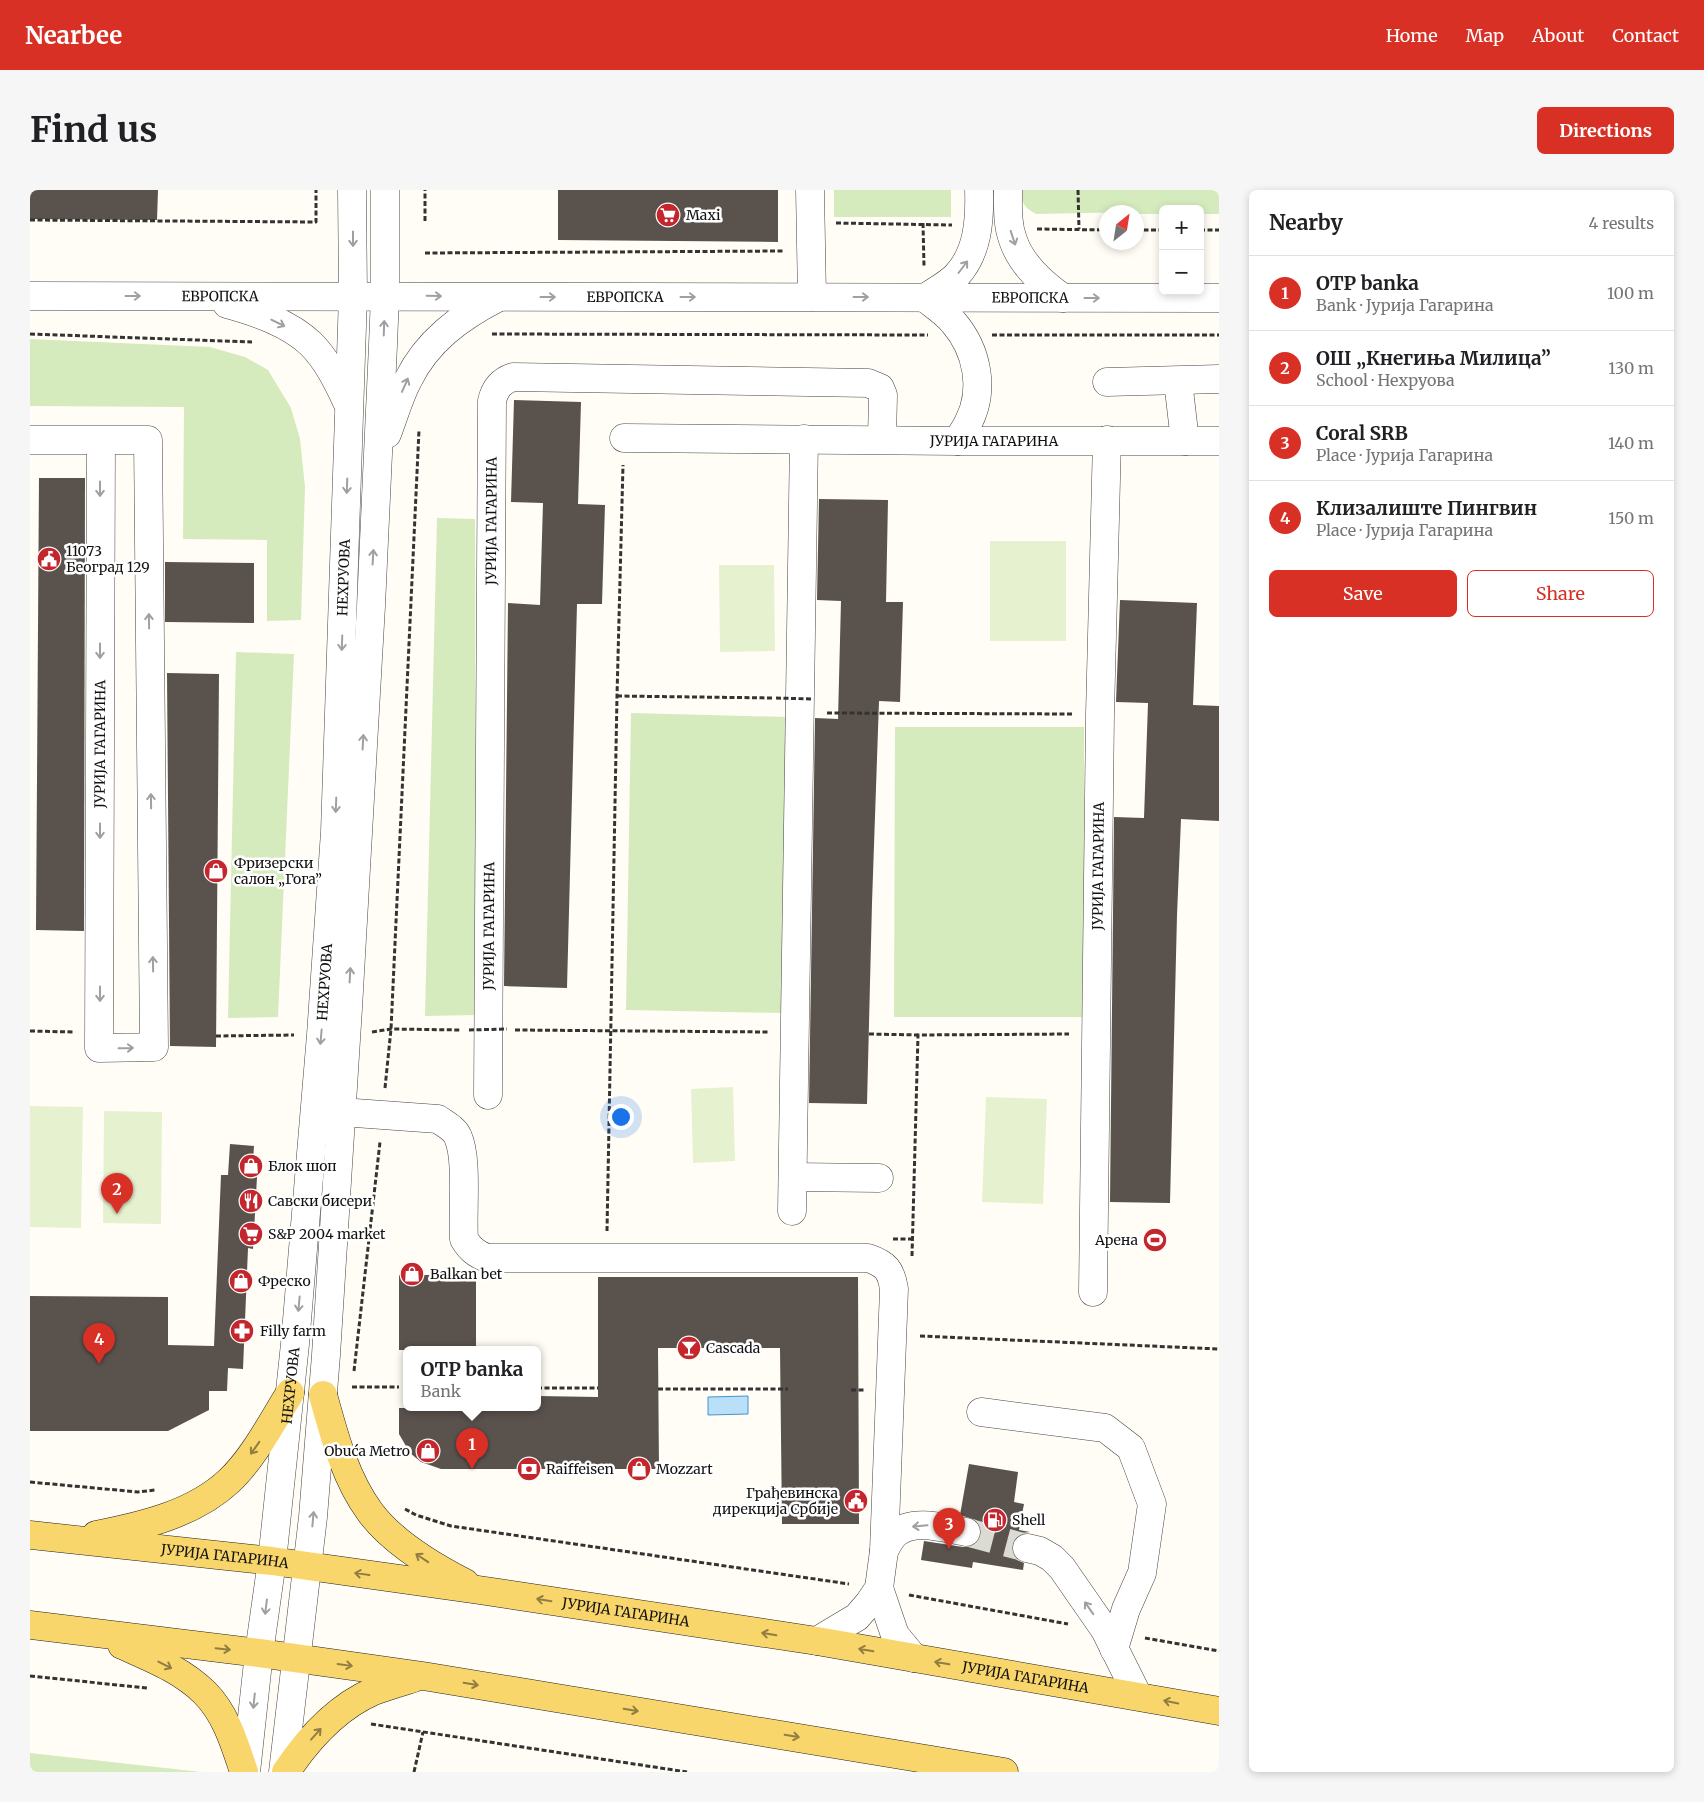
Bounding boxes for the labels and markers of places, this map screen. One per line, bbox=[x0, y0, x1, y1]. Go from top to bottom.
supermarket icon: Maxi bbox=[655, 202, 681, 228]
place label: Maxi bbox=[686, 206, 721, 224]
place label: 11073 Београд 129 bbox=[66, 542, 150, 576]
public building icon: 11073 Београд 129 bbox=[36, 546, 62, 572]
place label: Фризерски салон „Гога” bbox=[234, 854, 322, 888]
shop icon: Фризерски салон „Гога” bbox=[203, 858, 229, 884]
shop icon: Блок шоп bbox=[238, 1153, 264, 1179]
place label: Блок шоп bbox=[268, 1157, 337, 1175]
pin: 2 bbox=[101, 1173, 133, 1214]
restaurant icon: Савски бисери bbox=[238, 1188, 264, 1214]
place label: Савски бисери bbox=[268, 1192, 372, 1210]
supermarket icon: S&P 2004 market bbox=[238, 1221, 264, 1247]
place label: S&P 2004 market bbox=[268, 1225, 386, 1243]
sports icon: Арена bbox=[1142, 1227, 1168, 1253]
place label: Арена bbox=[1094, 1231, 1138, 1249]
shop icon: Balkan bet bbox=[399, 1261, 425, 1287]
place label: Balkan bet bbox=[430, 1265, 503, 1283]
shop icon: Фреско bbox=[228, 1268, 254, 1294]
place label: Фреско bbox=[258, 1272, 311, 1290]
pharmacy icon: Filly farm bbox=[229, 1318, 255, 1344]
place label: Filly farm bbox=[260, 1322, 326, 1340]
pin: 4 bbox=[83, 1323, 115, 1364]
bar icon: Cascada bbox=[676, 1335, 702, 1361]
place label: Cascada bbox=[706, 1339, 761, 1357]
pin: 1 bbox=[456, 1428, 488, 1469]
shop icon: Obuća Metro bbox=[415, 1438, 441, 1464]
place label: Obuća Metro bbox=[324, 1442, 410, 1460]
bank icon: Raiffeisen bbox=[516, 1456, 542, 1482]
shop icon: Mozzart bbox=[626, 1456, 652, 1482]
place label: Raiffeisen bbox=[546, 1460, 614, 1478]
place label: Mozzart bbox=[656, 1460, 713, 1478]
place label: Грађевинска дирекција Србије bbox=[712, 1484, 838, 1518]
public building icon: Грађевинска дирекција Србије bbox=[843, 1488, 869, 1514]
fuel station icon: Shell bbox=[982, 1507, 1008, 1533]
pin: 3 bbox=[933, 1508, 965, 1549]
place label: Shell bbox=[1012, 1511, 1046, 1529]

